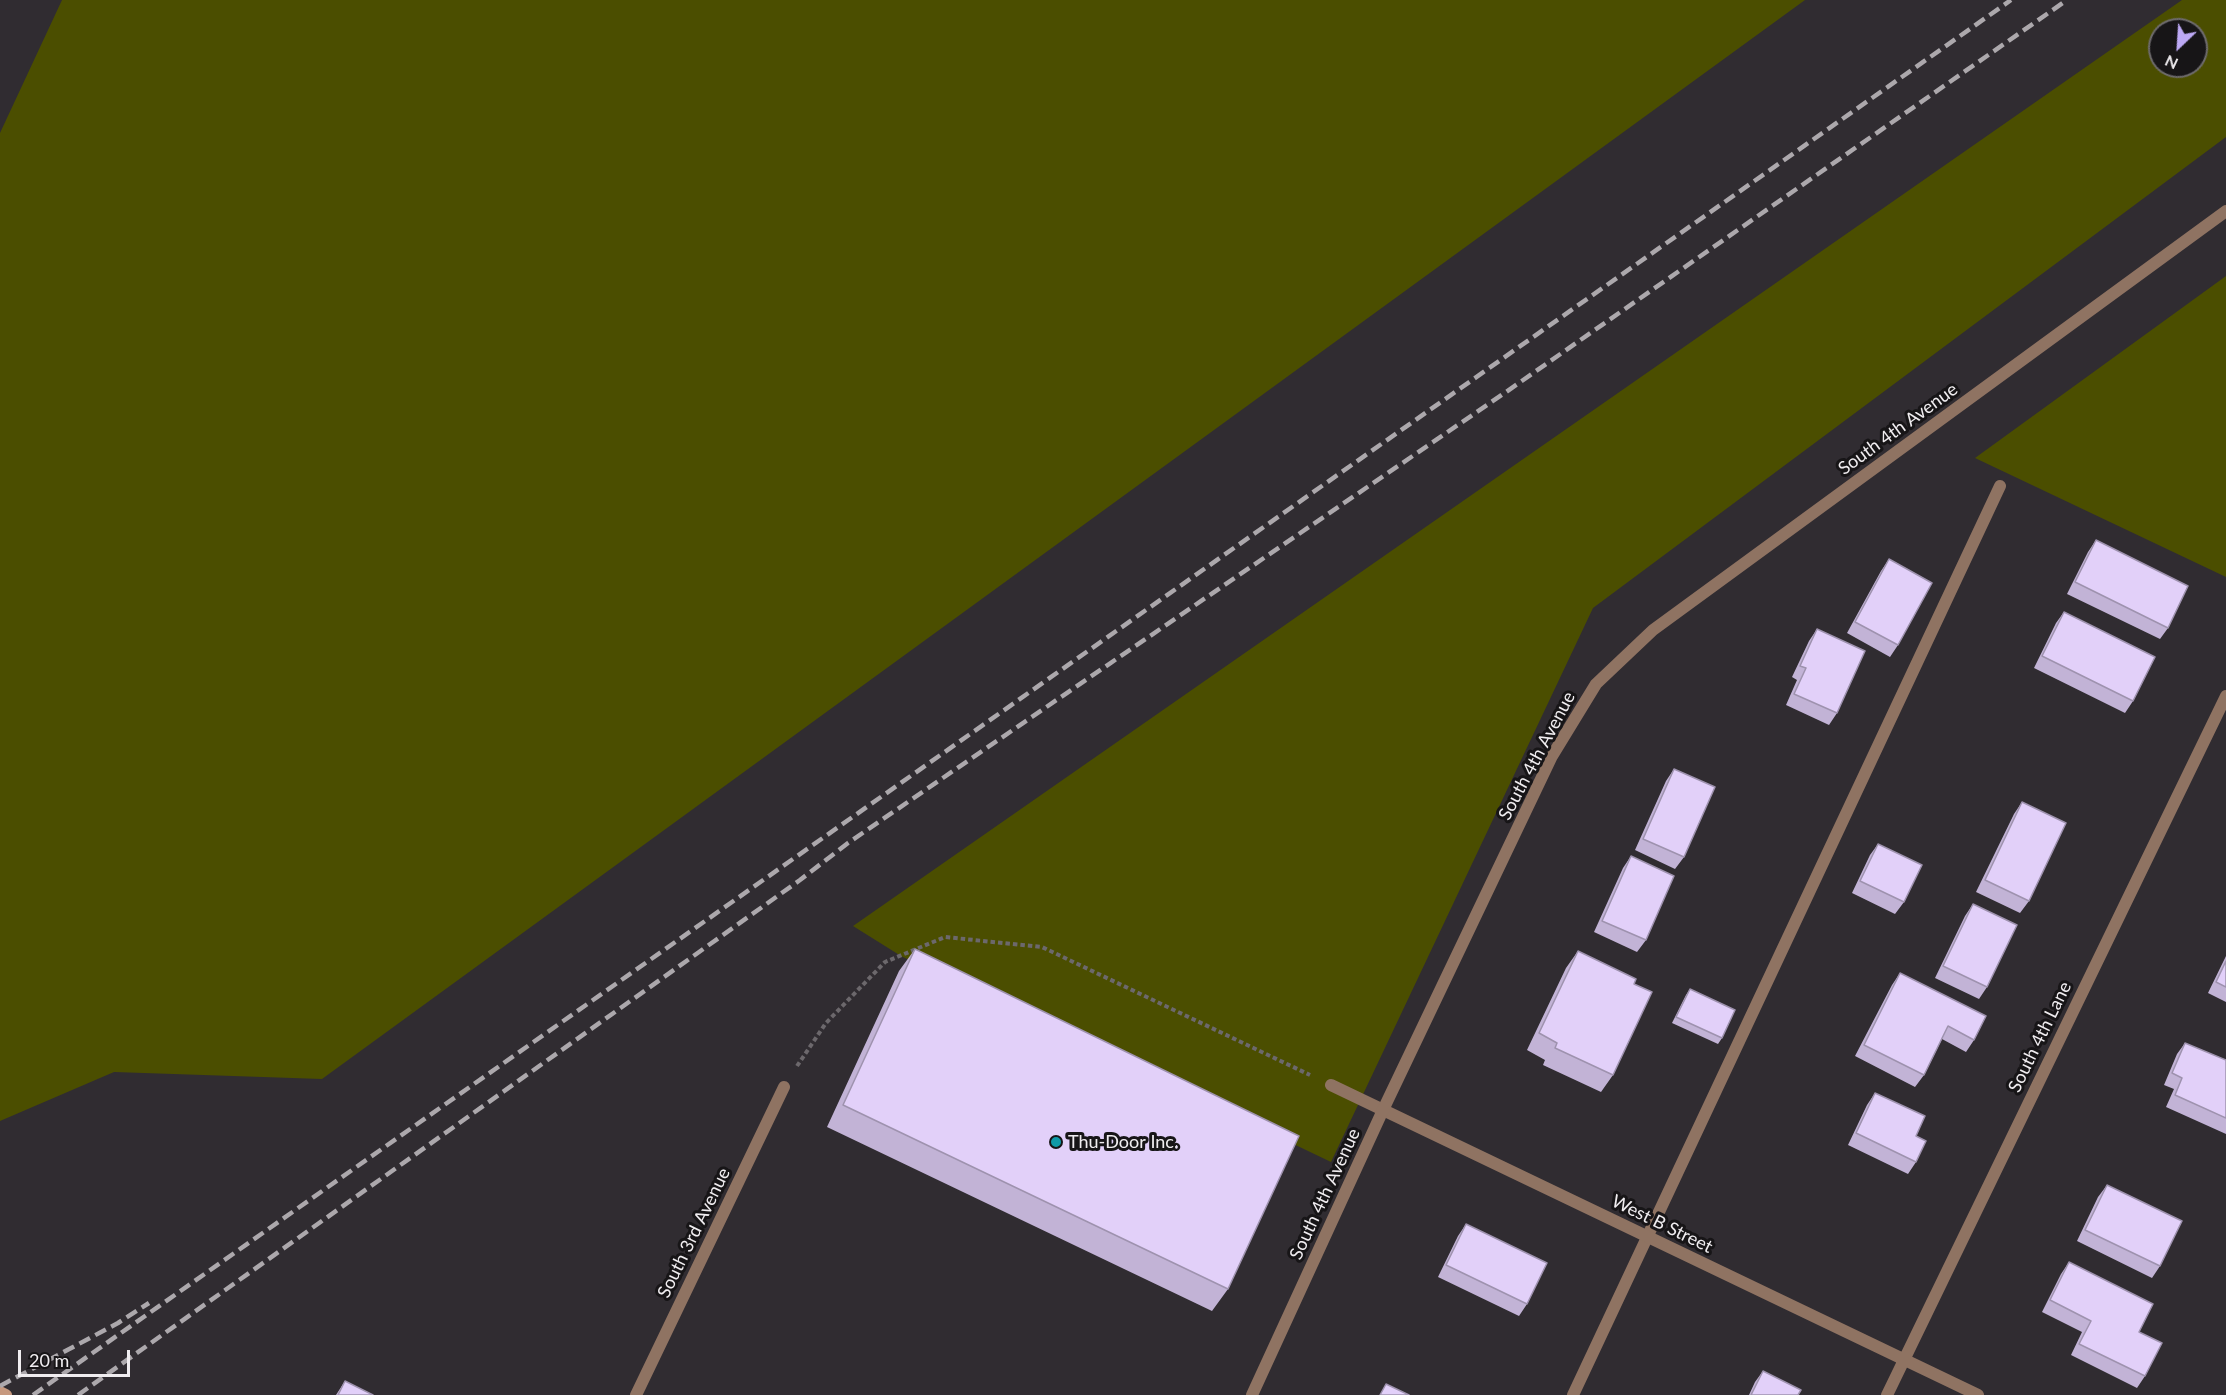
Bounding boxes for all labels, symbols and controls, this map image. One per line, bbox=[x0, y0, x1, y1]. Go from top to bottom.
north arrow bbox=[2148, 18, 2208, 78]
text: N bbox=[2161, 52, 2181, 74]
street label: South 4th Avenue bbox=[1834, 378, 1962, 480]
street label: South 4th Avenue bbox=[1494, 688, 1580, 824]
street label: South 4th Lane bbox=[2004, 978, 2076, 1096]
street label: South 4th Avenue bbox=[1285, 1125, 1365, 1263]
place label: Thu-Door Inc. bbox=[1068, 1131, 1178, 1153]
marker: Thu-Door Inc. bbox=[1049, 1135, 1063, 1149]
street label: South 3rd Avenue bbox=[653, 1164, 735, 1302]
street label: West B Street bbox=[1608, 1190, 1716, 1258]
scale bar bbox=[21, 1338, 134, 1376]
text: 20 m bbox=[29, 1349, 69, 1371]

